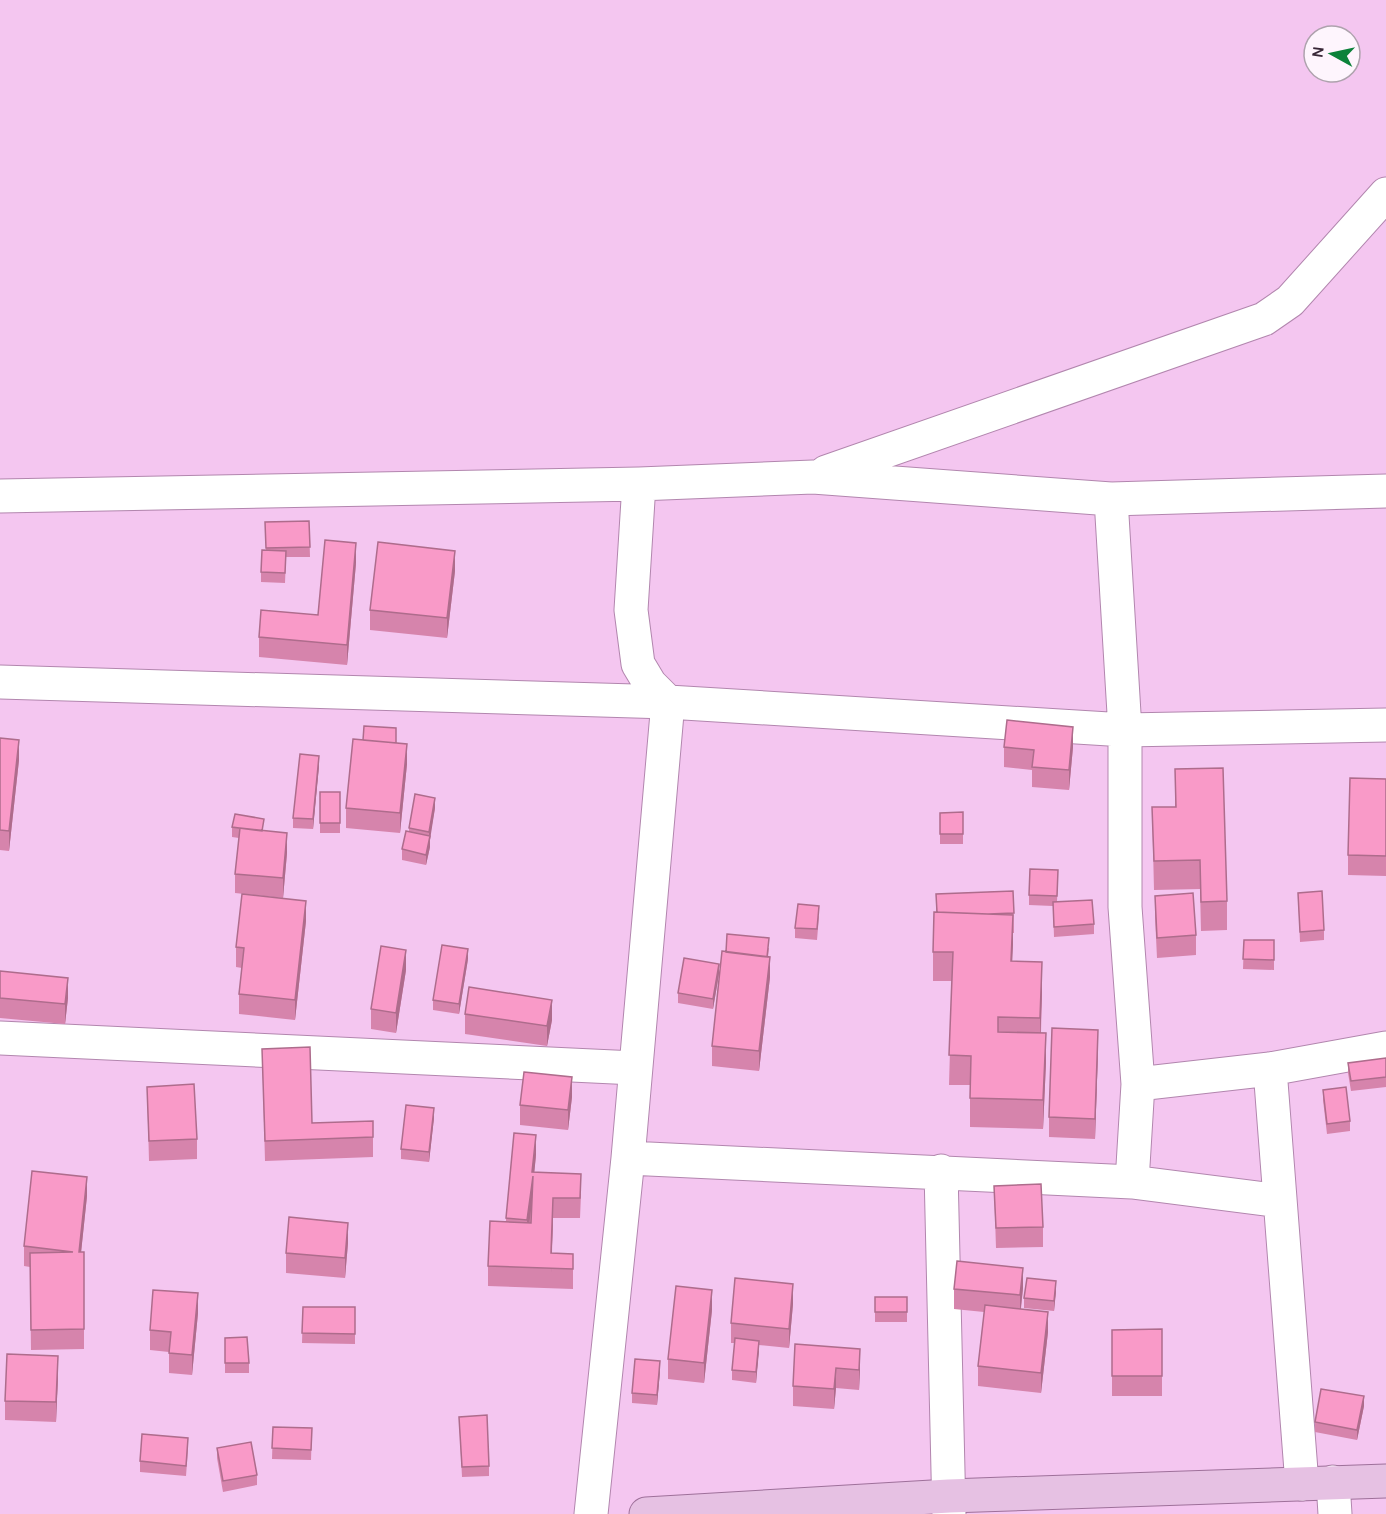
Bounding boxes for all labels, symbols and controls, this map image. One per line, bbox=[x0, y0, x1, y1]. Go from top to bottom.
north arrow bbox=[1302, 24, 1362, 84]
text: N bbox=[1307, 45, 1328, 59]

